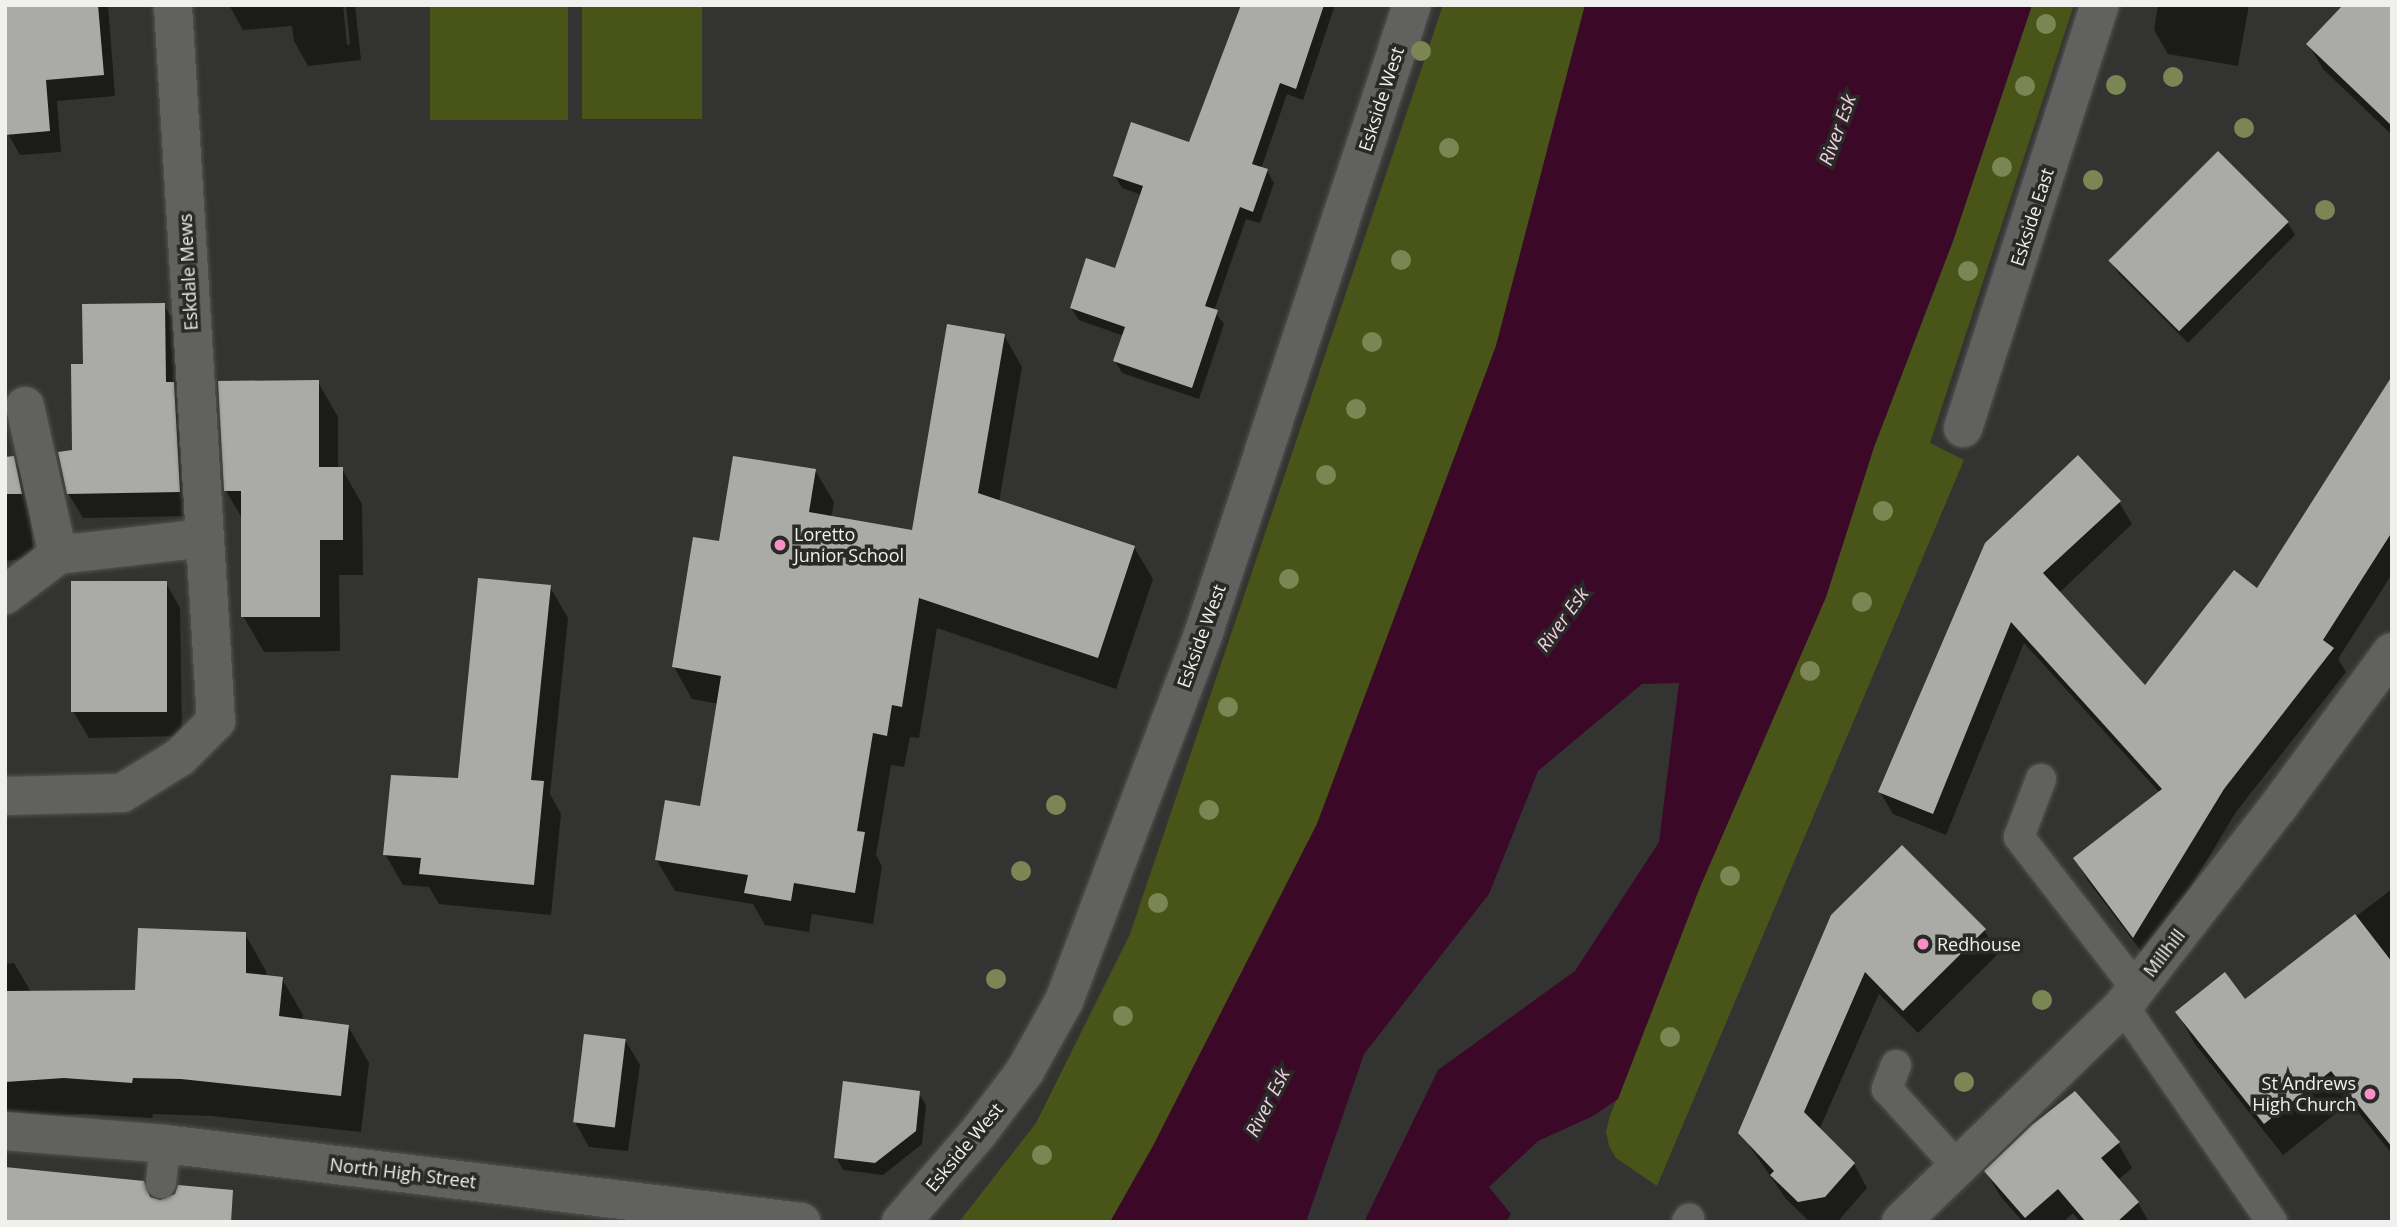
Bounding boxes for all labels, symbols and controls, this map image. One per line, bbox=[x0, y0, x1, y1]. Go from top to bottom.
street label: Eskside West bbox=[1354, 44, 1408, 154]
water label: River Esk bbox=[1815, 92, 1861, 168]
street label: Eskside East bbox=[2006, 165, 2058, 269]
street label: Eskdale Mews bbox=[174, 213, 202, 331]
place label: Loretto Junior School bbox=[794, 524, 904, 566]
marker: Loretto Junior School bbox=[772, 537, 788, 553]
street label: Eskside West bbox=[1172, 581, 1230, 691]
water label: River Esk bbox=[1532, 584, 1594, 656]
street label: Millhill bbox=[2139, 925, 2189, 981]
place label: Redhouse bbox=[1937, 933, 2021, 955]
marker: Redhouse bbox=[1915, 936, 1931, 952]
water label: River Esk bbox=[1241, 1065, 1295, 1141]
place label: St Andrews High Church bbox=[2252, 1073, 2356, 1116]
marker: St Andrews High Church bbox=[2362, 1086, 2378, 1102]
street label: Eskside West bbox=[921, 1098, 1007, 1196]
street label: North High Street bbox=[329, 1153, 477, 1193]

